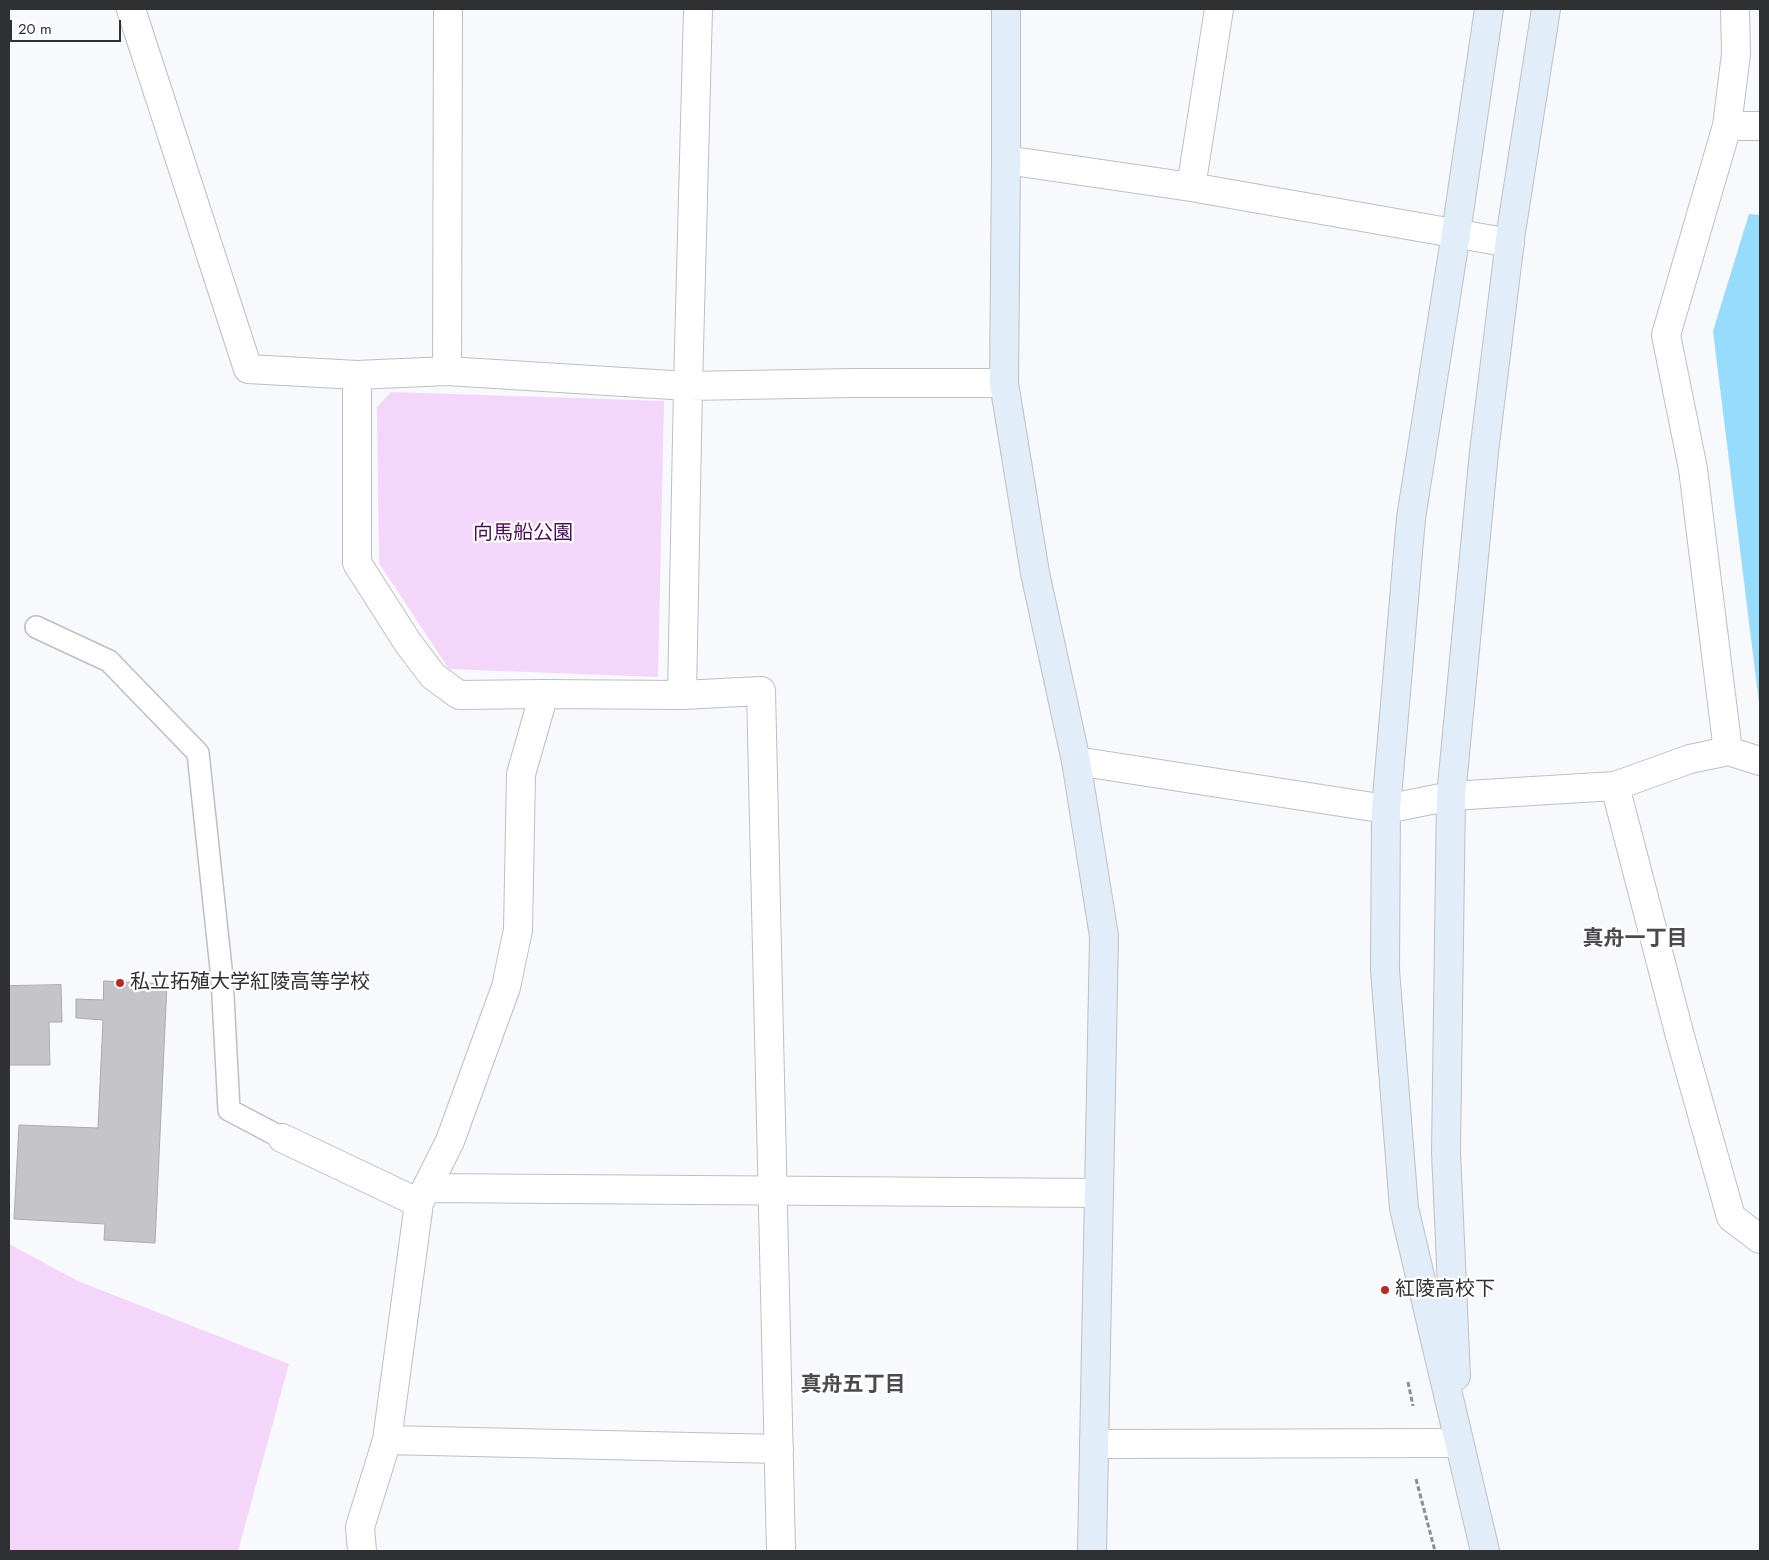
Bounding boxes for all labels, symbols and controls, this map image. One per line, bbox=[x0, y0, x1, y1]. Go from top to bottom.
scale bar bbox=[12, 10, 124, 42]
text: 20 m bbox=[18, 18, 52, 40]
park label: 向馬船公園 bbox=[473, 522, 573, 546]
district label: 真舟一丁目 bbox=[1583, 927, 1687, 953]
place label: 私立拓殖大学紅陵高等学校 bbox=[130, 971, 370, 995]
marker: 私立拓殖大学紅陵高等学校 bbox=[114, 977, 126, 989]
place label: 紅陵高校下 bbox=[1395, 1278, 1495, 1302]
marker: 紅陵高校下 bbox=[1379, 1284, 1391, 1296]
district label: 真舟五丁目 bbox=[801, 1373, 905, 1399]

